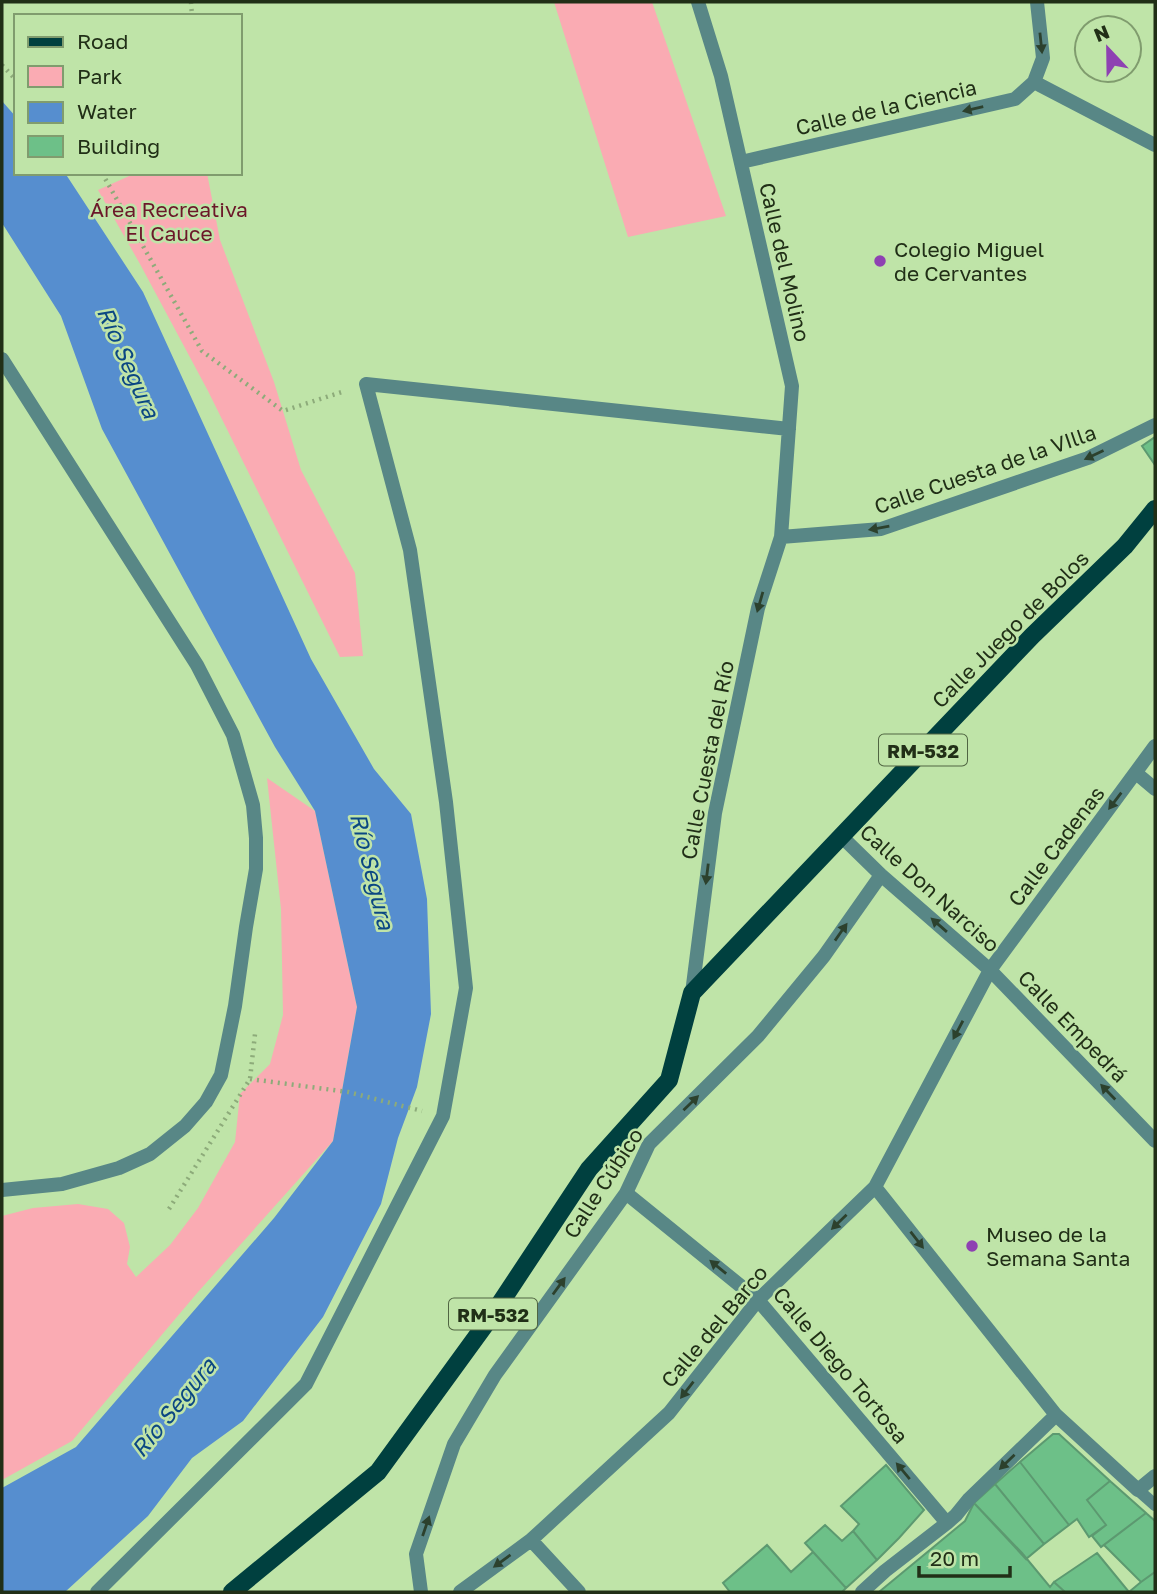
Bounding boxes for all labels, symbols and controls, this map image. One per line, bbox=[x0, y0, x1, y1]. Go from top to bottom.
legend bbox=[14, 14, 242, 175]
north arrow bbox=[1073, 14, 1143, 84]
text: N bbox=[1090, 19, 1112, 46]
text: Road bbox=[77, 28, 128, 54]
one-way arrow bbox=[1036, 32, 1047, 54]
text: Park bbox=[77, 63, 123, 89]
street label: Calle de la Ciencia bbox=[793, 74, 979, 140]
text: Water bbox=[77, 98, 137, 124]
one-way arrow bbox=[962, 104, 984, 115]
text: Building bbox=[77, 133, 160, 159]
street label: Calle del Molino bbox=[754, 180, 816, 344]
park label: Área Recreativa El Cauce bbox=[90, 196, 248, 246]
place label: Colegio Miguel de Cervantes bbox=[894, 236, 1044, 286]
marker: Colegio Miguel de Cervantes bbox=[872, 253, 888, 269]
water label: Río Segura bbox=[92, 302, 166, 423]
street label: Calle Cuesta de la VIlla bbox=[871, 419, 1099, 519]
one-way arrow bbox=[1084, 449, 1104, 461]
one-way arrow bbox=[868, 523, 890, 534]
street label: Calle Juego de Bolos bbox=[926, 545, 1094, 713]
one-way arrow bbox=[754, 592, 764, 613]
street label: Calle Cuesta del Río bbox=[675, 658, 739, 862]
road number: RM-532 bbox=[879, 734, 967, 765]
street label: Calle Cadenas bbox=[1002, 781, 1110, 911]
one-way arrow bbox=[1108, 792, 1122, 811]
water label: Río Segura bbox=[345, 810, 401, 933]
street label: Calle Don Narciso bbox=[855, 818, 1005, 958]
one-way arrow bbox=[702, 863, 713, 885]
one-way arrow bbox=[930, 917, 948, 933]
one-way arrow bbox=[834, 923, 848, 941]
street label: Calle Empedrá bbox=[1013, 964, 1133, 1088]
one-way arrow bbox=[952, 1020, 964, 1040]
one-way arrow bbox=[1100, 1084, 1116, 1101]
one-way arrow bbox=[683, 1095, 700, 1112]
street label: Calle Cúbico bbox=[558, 1123, 648, 1243]
one-way arrow bbox=[830, 1213, 847, 1230]
place label: Museo de la Semana Santa bbox=[986, 1221, 1130, 1271]
one-way arrow bbox=[909, 1231, 924, 1249]
marker: Museo de la Semana Santa bbox=[964, 1238, 980, 1254]
street label: Calle del Barco bbox=[655, 1259, 773, 1393]
one-way arrow bbox=[709, 1260, 726, 1275]
one-way arrow bbox=[552, 1277, 566, 1295]
street label: Calle Diego Tortosa bbox=[768, 1281, 914, 1449]
road number: RM-532 bbox=[449, 1298, 537, 1330]
water label: Río Segura bbox=[125, 1351, 222, 1462]
one-way arrow bbox=[680, 1382, 695, 1399]
one-way arrow bbox=[999, 1454, 1016, 1470]
one-way arrow bbox=[895, 1462, 911, 1480]
one-way arrow bbox=[421, 1515, 432, 1536]
scale bar bbox=[919, 1534, 1010, 1578]
text: 20 m bbox=[930, 1545, 979, 1571]
one-way arrow bbox=[493, 1554, 511, 1568]

